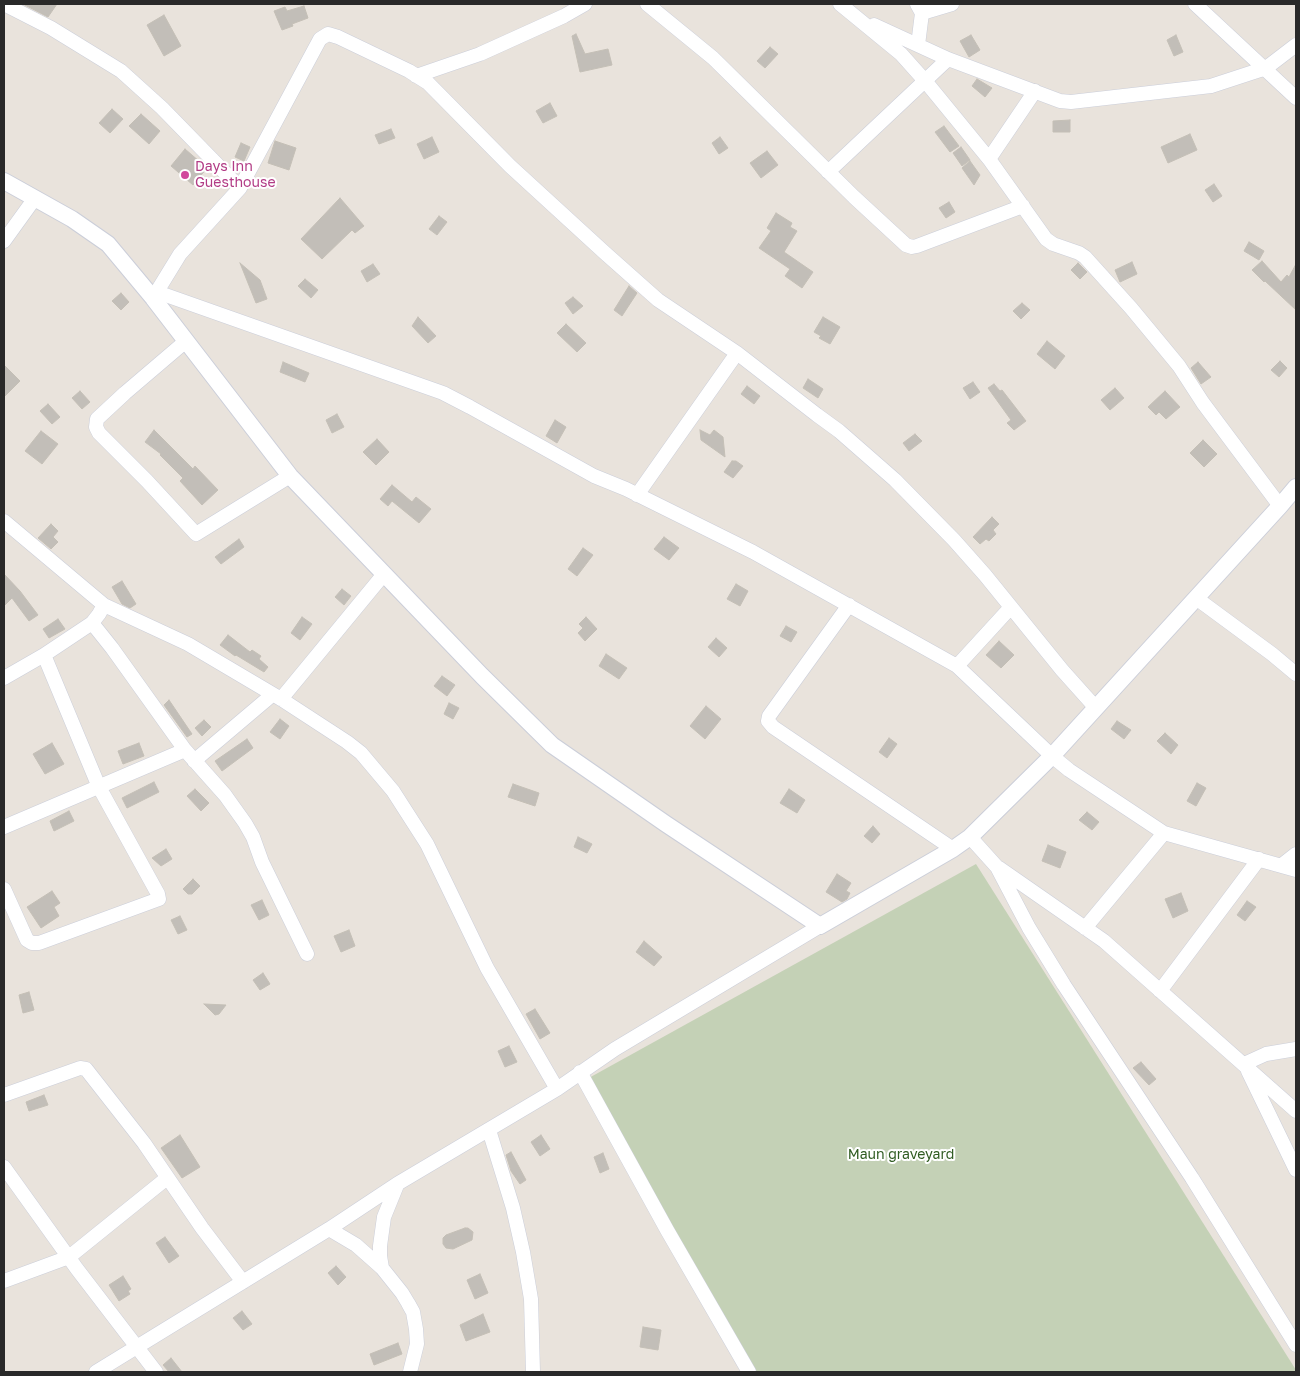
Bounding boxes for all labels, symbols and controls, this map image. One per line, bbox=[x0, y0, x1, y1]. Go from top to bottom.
place label: Days Inn Guesthouse bbox=[195, 159, 275, 192]
marker: Days Inn Guesthouse bbox=[179, 169, 191, 181]
park label: Maun graveyard bbox=[848, 1147, 954, 1163]

